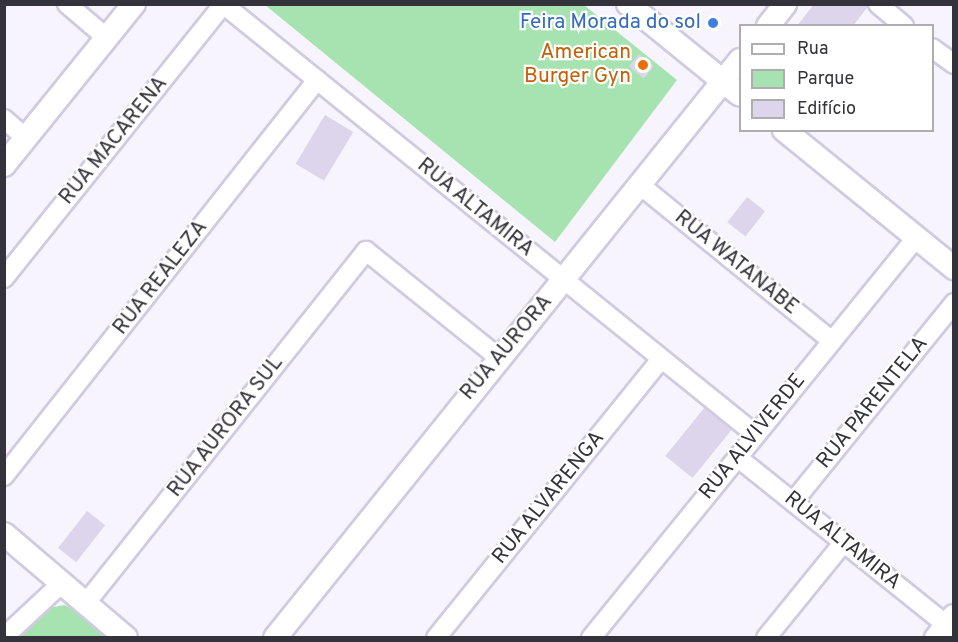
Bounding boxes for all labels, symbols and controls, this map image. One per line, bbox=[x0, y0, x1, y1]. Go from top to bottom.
place label: Feira Morada do sol bbox=[520, 10, 701, 36]
marker: Feira Morada do sol bbox=[706, 16, 720, 30]
legend bbox=[739, 24, 934, 132]
text: Rua bbox=[797, 38, 828, 61]
place label: American Burger Gyn bbox=[524, 40, 631, 90]
marker: American Burger Gyn bbox=[636, 58, 650, 72]
text: Parque bbox=[797, 68, 854, 91]
street label: RUA MACARENA bbox=[54, 71, 174, 211]
text: Edifício bbox=[797, 98, 856, 121]
street label: RUA ALTAMIRA bbox=[411, 153, 539, 263]
street label: RUA WATANABE bbox=[668, 205, 804, 321]
street label: RUA REALEZA bbox=[108, 215, 214, 341]
street label: RUA AURORA bbox=[455, 290, 559, 406]
street label: RUA PARENTELA bbox=[812, 331, 934, 475]
street label: RUA AURORA SUL bbox=[162, 350, 290, 504]
street label: RUA ALVIVERDE bbox=[694, 368, 812, 506]
street label: RUA ALVARENGA bbox=[487, 426, 611, 570]
street label: RUA ALTAMIRA bbox=[778, 486, 906, 596]

